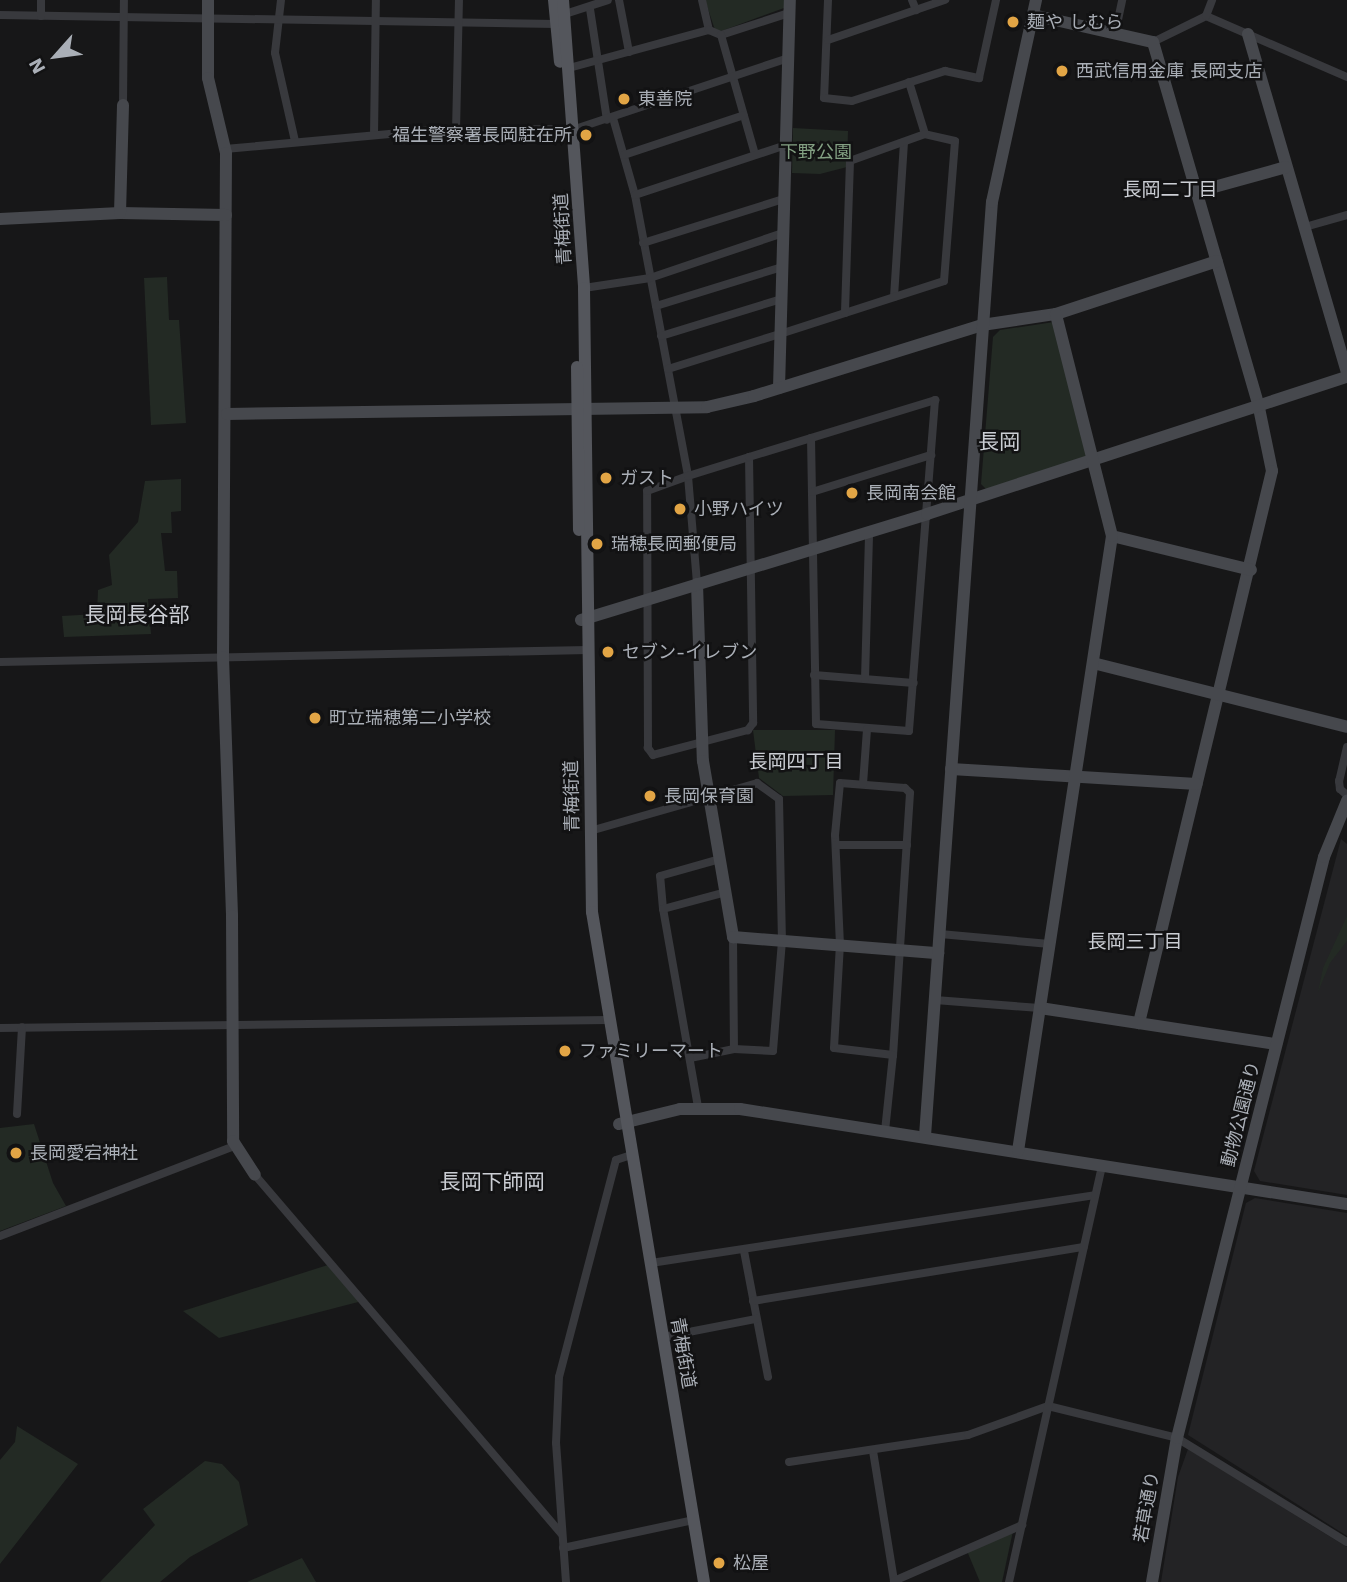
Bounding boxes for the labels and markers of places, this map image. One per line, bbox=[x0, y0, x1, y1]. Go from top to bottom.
place label: 麺や しむら bbox=[1027, 11, 1123, 33]
marker: 麺や しむら bbox=[1005, 14, 1021, 30]
place label: 西武信用金庫 長岡支店 bbox=[1076, 60, 1262, 82]
marker: 西武信用金庫 長岡支店 bbox=[1054, 63, 1070, 79]
place label: 東善院 bbox=[638, 88, 692, 110]
marker: 東善院 bbox=[616, 91, 632, 107]
place label: 福生警察署長岡駐在所 bbox=[392, 124, 572, 146]
marker: 福生警察署長岡駐在所 bbox=[578, 127, 594, 143]
place label: ガスト bbox=[620, 467, 674, 489]
marker: ガスト bbox=[598, 470, 614, 486]
place label: 長岡南会館 bbox=[866, 482, 956, 504]
marker: 長岡南会館 bbox=[844, 485, 860, 501]
place label: 小野ハイツ bbox=[694, 498, 784, 520]
marker: 小野ハイツ bbox=[672, 501, 688, 517]
place label: 瑞穂長岡郵便局 bbox=[611, 533, 737, 555]
marker: 瑞穂長岡郵便局 bbox=[589, 536, 605, 552]
place label: セブン-イレブン bbox=[622, 641, 757, 663]
marker: セブン-イレブン bbox=[600, 644, 616, 660]
place label: 町立瑞穂第二小学校 bbox=[329, 707, 491, 729]
marker: 町立瑞穂第二小学校 bbox=[307, 710, 323, 726]
place label: 長岡保育園 bbox=[664, 785, 754, 807]
marker: 長岡保育園 bbox=[642, 788, 658, 804]
place label: ファミリーマート bbox=[579, 1040, 723, 1062]
marker: ファミリーマート bbox=[557, 1043, 573, 1059]
place label: 長岡愛宕神社 bbox=[30, 1142, 138, 1164]
marker: 長岡愛宕神社 bbox=[8, 1145, 24, 1161]
place label: 松屋 bbox=[733, 1552, 769, 1574]
marker: 松屋 bbox=[711, 1555, 727, 1571]

